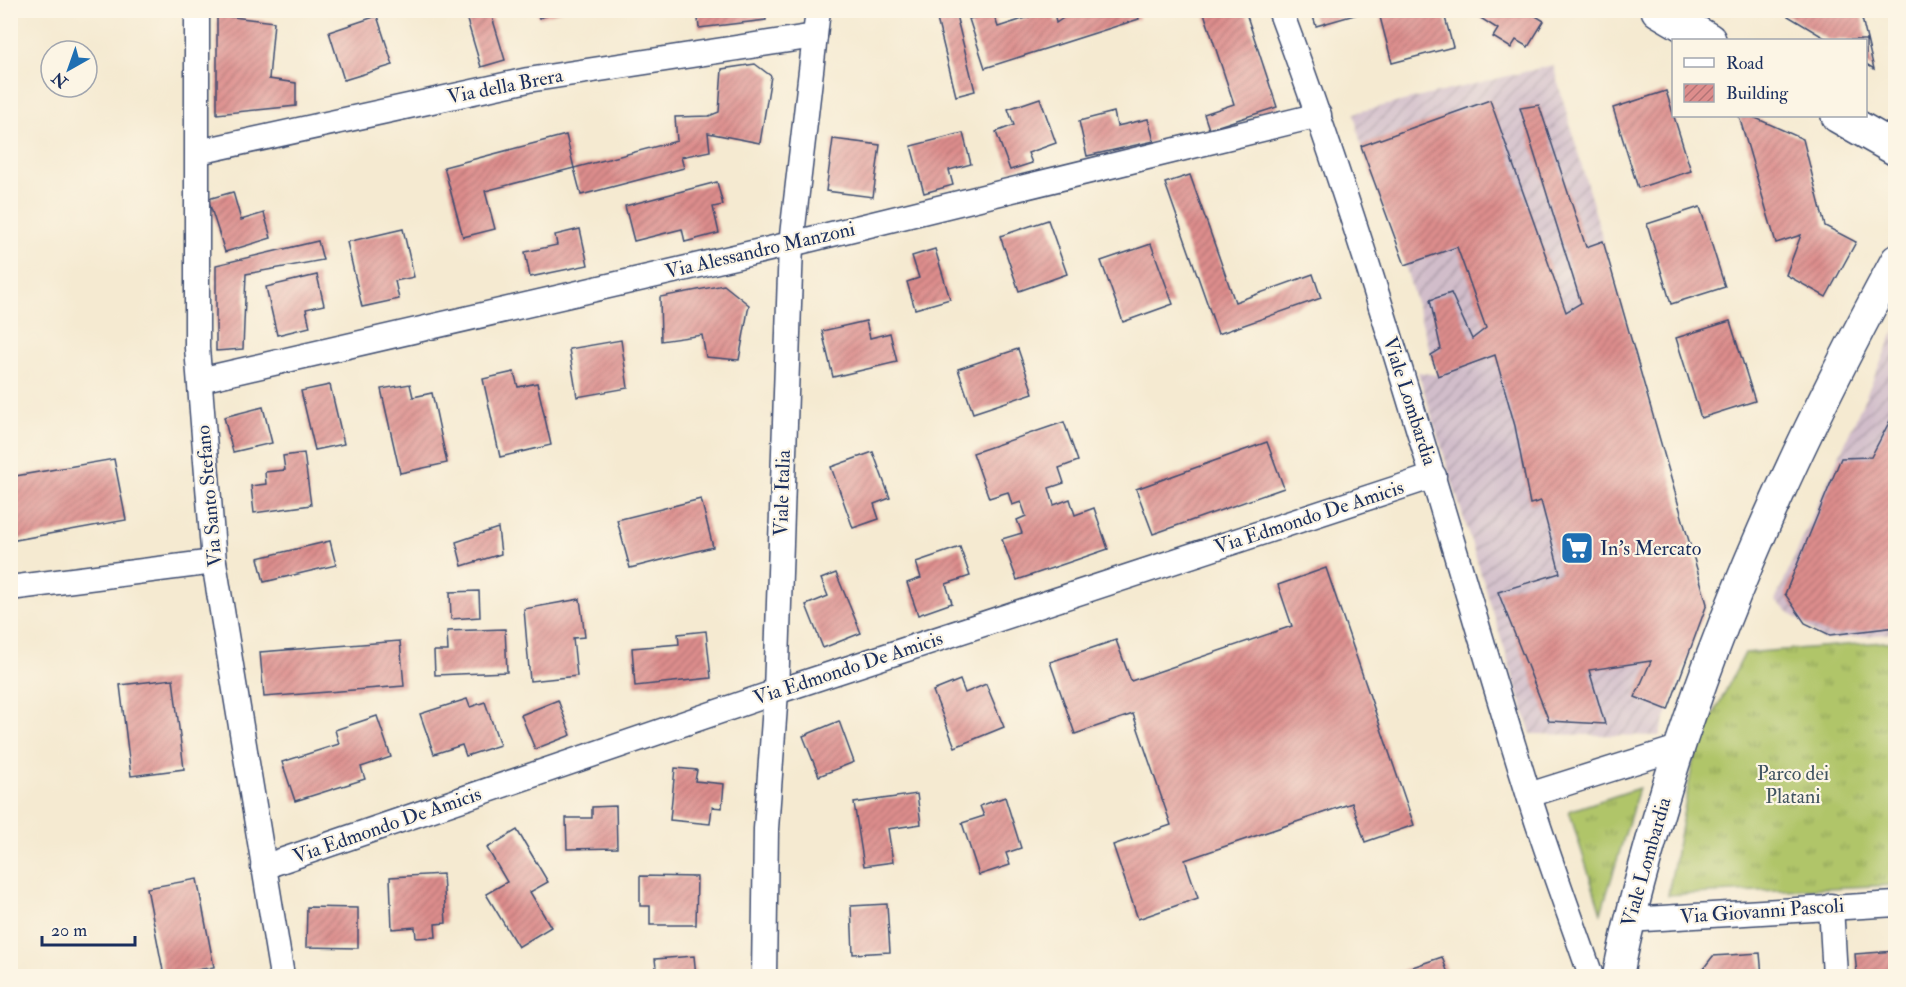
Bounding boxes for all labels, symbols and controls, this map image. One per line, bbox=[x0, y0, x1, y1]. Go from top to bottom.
north arrow bbox=[39, 39, 99, 99]
legend bbox=[1672, 39, 1867, 117]
text: Road bbox=[1726, 52, 1764, 75]
street label: Via della Brera bbox=[445, 62, 566, 109]
text: N bbox=[48, 67, 73, 93]
text: Building bbox=[1726, 82, 1789, 105]
street label: Via Alessandro Manzoni bbox=[663, 216, 857, 284]
street label: Viale Lombardia bbox=[1377, 334, 1443, 469]
street label: Via Santo Stefano bbox=[190, 424, 228, 568]
street label: Viale Italia bbox=[768, 449, 796, 537]
street label: Via Edmondo De Amicis bbox=[1211, 475, 1407, 559]
supermarket icon: In's Mercato bbox=[1559, 530, 1595, 566]
place label: In's Mercato bbox=[1600, 536, 1701, 561]
street label: Via Edmondo De Amicis bbox=[750, 626, 946, 710]
park label: Parco dei Platani bbox=[1757, 761, 1829, 809]
street label: Via Edmondo De Amicis bbox=[289, 781, 485, 869]
street label: Viale Lombardia bbox=[1616, 794, 1677, 930]
street label: Via Giovanni Pascoli bbox=[1679, 893, 1845, 929]
scale bar bbox=[42, 909, 135, 947]
text: 20 m bbox=[51, 919, 87, 942]

